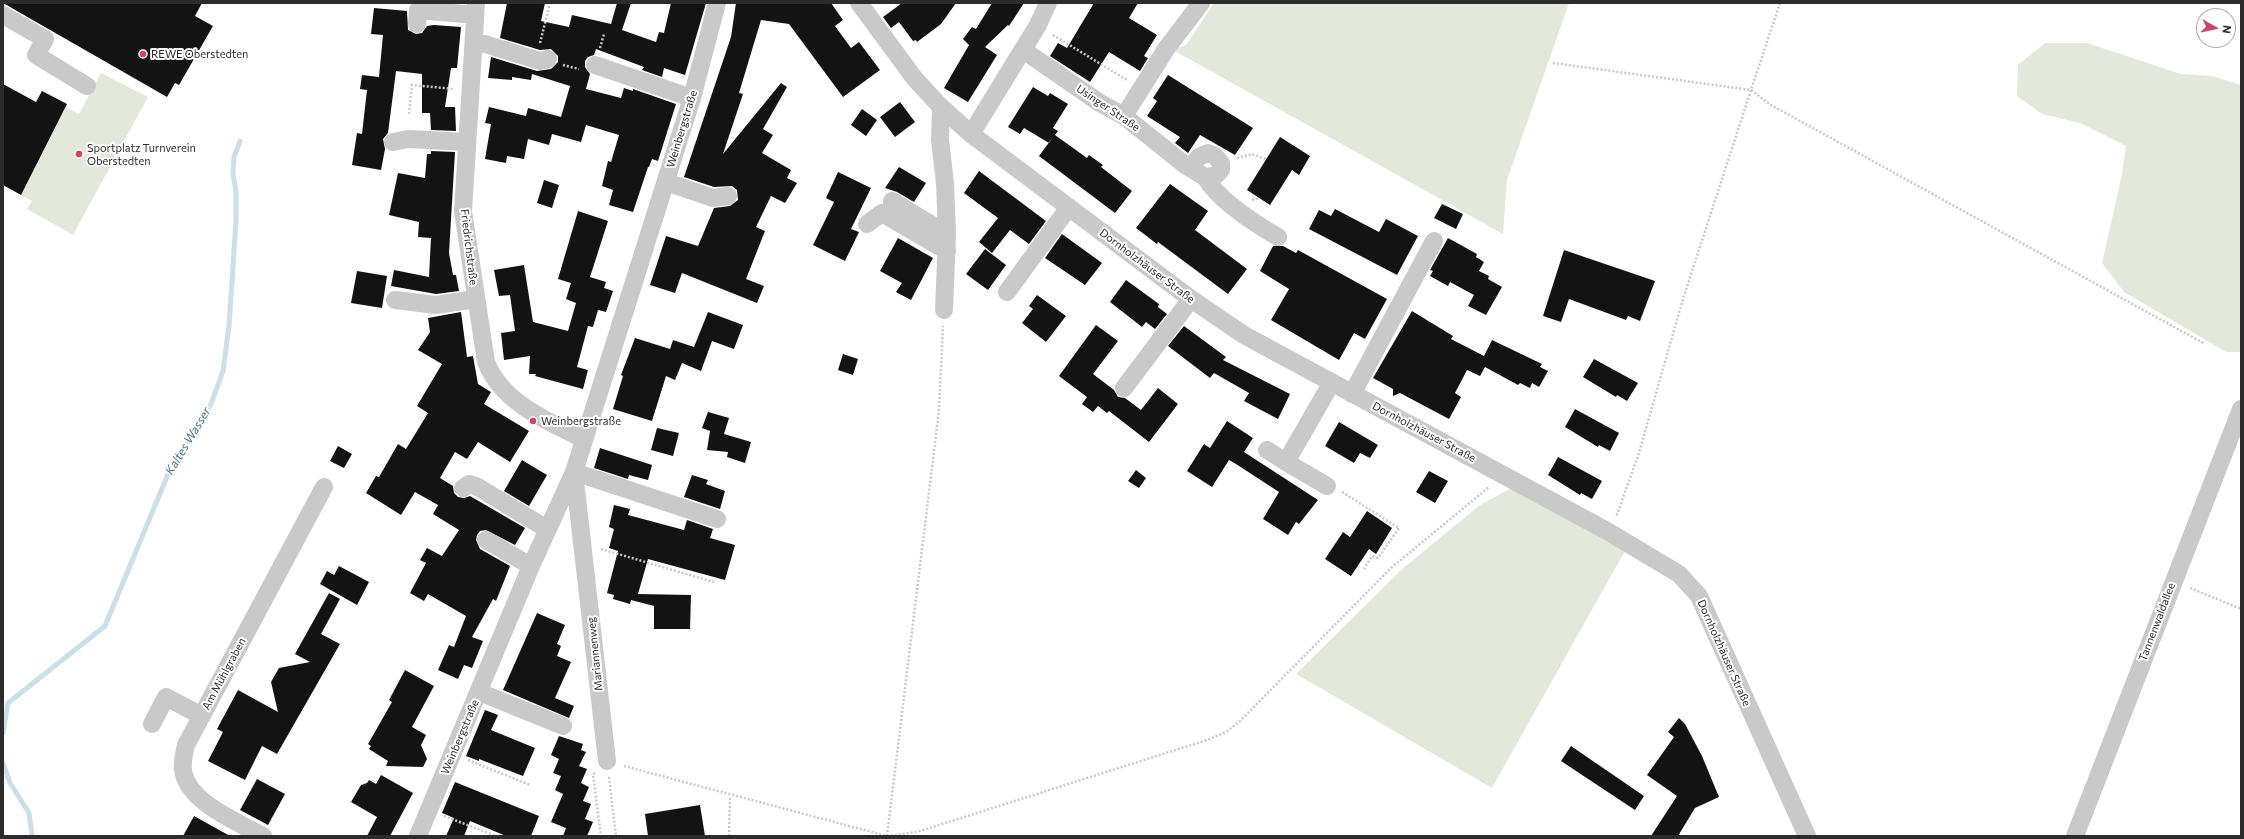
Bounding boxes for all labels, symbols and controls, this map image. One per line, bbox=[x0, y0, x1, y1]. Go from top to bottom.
north arrow bbox=[2196, 8, 2236, 48]
text: N bbox=[2220, 25, 2234, 35]
place label: REWE Oberstedten bbox=[151, 47, 248, 61]
marker: REWE Oberstedten bbox=[138, 49, 148, 59]
street label: Usinger Straße bbox=[1074, 82, 1142, 134]
street label: Weinbergstraße bbox=[664, 89, 700, 169]
place label: Sportplatz Turnverein Oberstedten bbox=[87, 141, 196, 167]
marker: Sportplatz Turnverein Oberstedten bbox=[74, 149, 84, 159]
street label: Friedrichstraße bbox=[458, 208, 480, 286]
street label: Dornholzhäuser Straße bbox=[1097, 226, 1197, 306]
street label: Dornholzhäuser Straße bbox=[1370, 399, 1478, 465]
water label: Kaltes Wasser bbox=[162, 405, 214, 477]
place label: Weinbergstraße bbox=[541, 414, 621, 428]
marker: Weinbergstraße bbox=[528, 416, 538, 426]
street label: Tannenwaldallee bbox=[2136, 581, 2178, 663]
street label: Dornholzhäuser Straße bbox=[1695, 598, 1753, 708]
street label: Mariannenweg bbox=[585, 616, 605, 692]
street label: Am Mühlgraben bbox=[199, 636, 249, 712]
street label: Weinbergstraße bbox=[438, 698, 482, 776]

